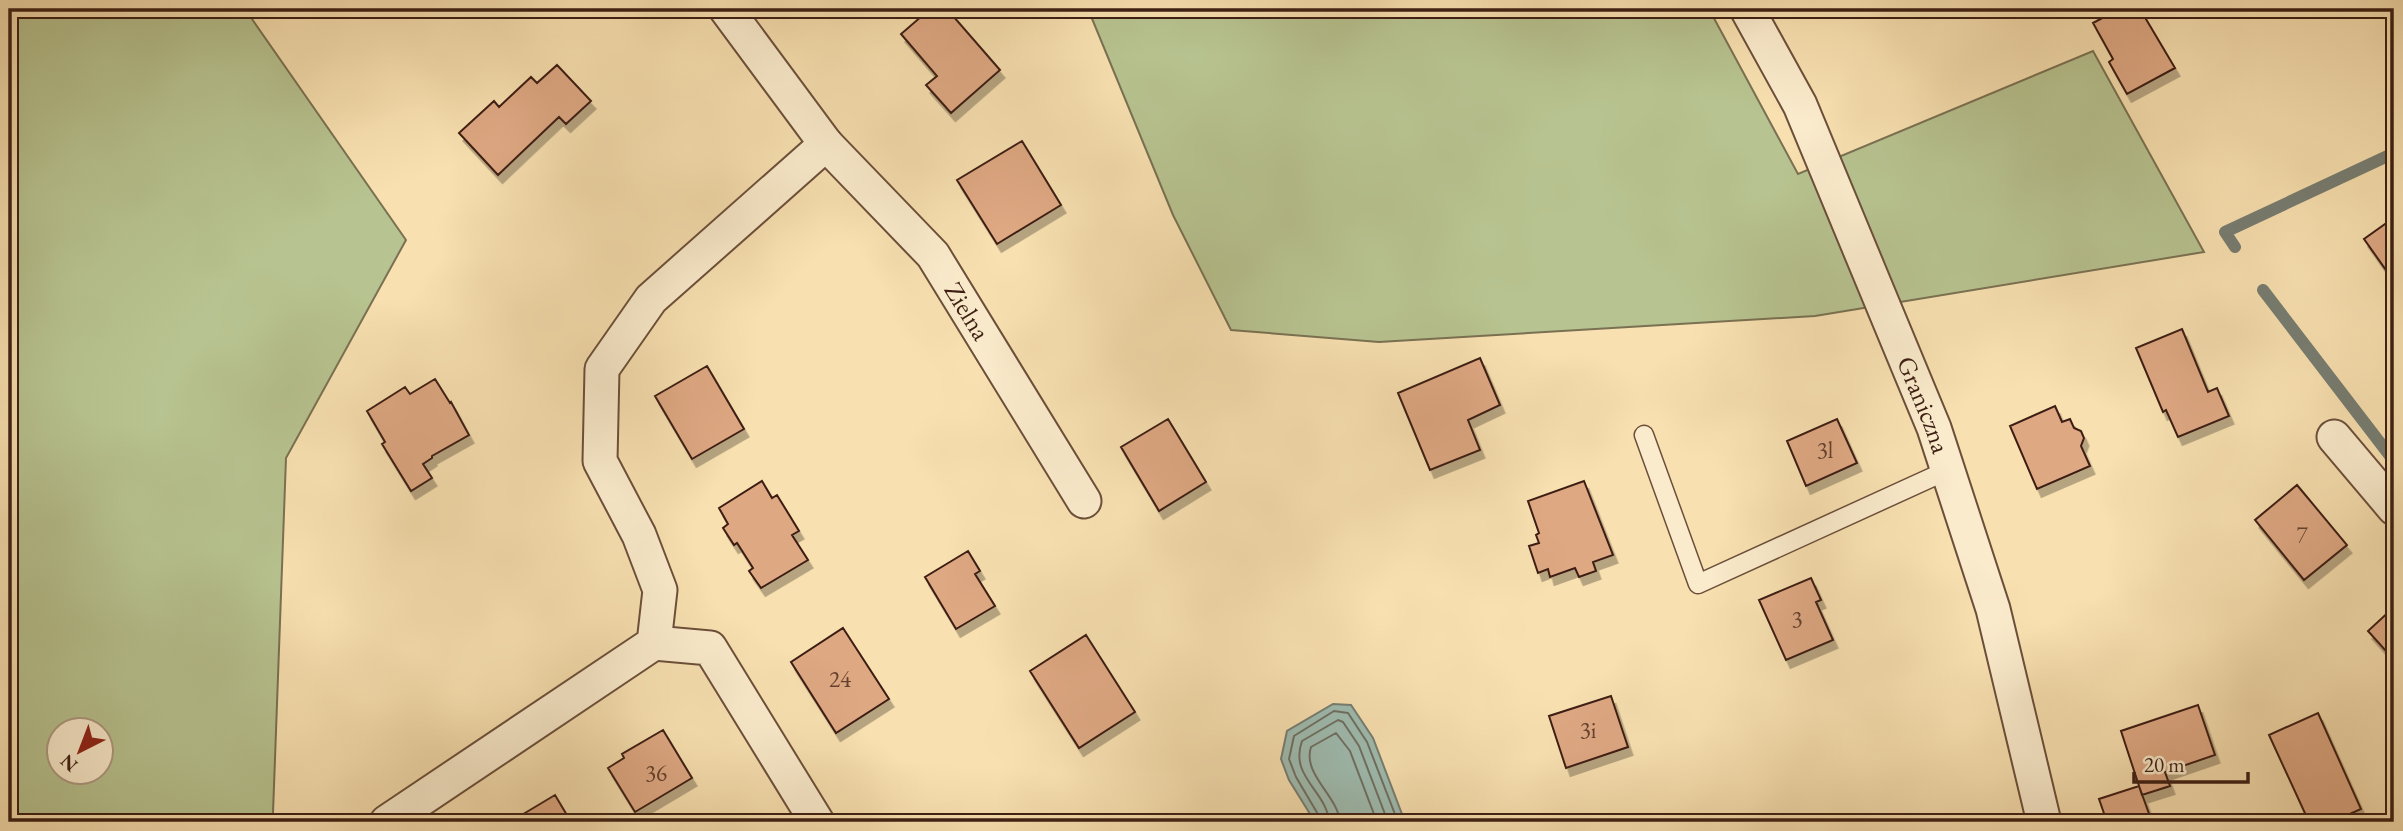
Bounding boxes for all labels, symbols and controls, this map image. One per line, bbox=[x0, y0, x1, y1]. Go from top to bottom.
street label: Zielna bbox=[937, 276, 999, 347]
street label: Graniczna bbox=[1889, 351, 1958, 458]
house number: 3l bbox=[1817, 435, 1834, 465]
house number: 7 bbox=[2296, 520, 2308, 550]
house number: 3 bbox=[1791, 604, 1803, 634]
house number: 24 bbox=[829, 664, 852, 694]
house number: 3i bbox=[1580, 715, 1597, 745]
north arrow bbox=[46, 716, 116, 786]
scale bar bbox=[2134, 740, 2247, 784]
text: N bbox=[54, 748, 83, 778]
text: 20 m bbox=[2144, 751, 2185, 778]
house number: 36 bbox=[645, 758, 667, 788]

